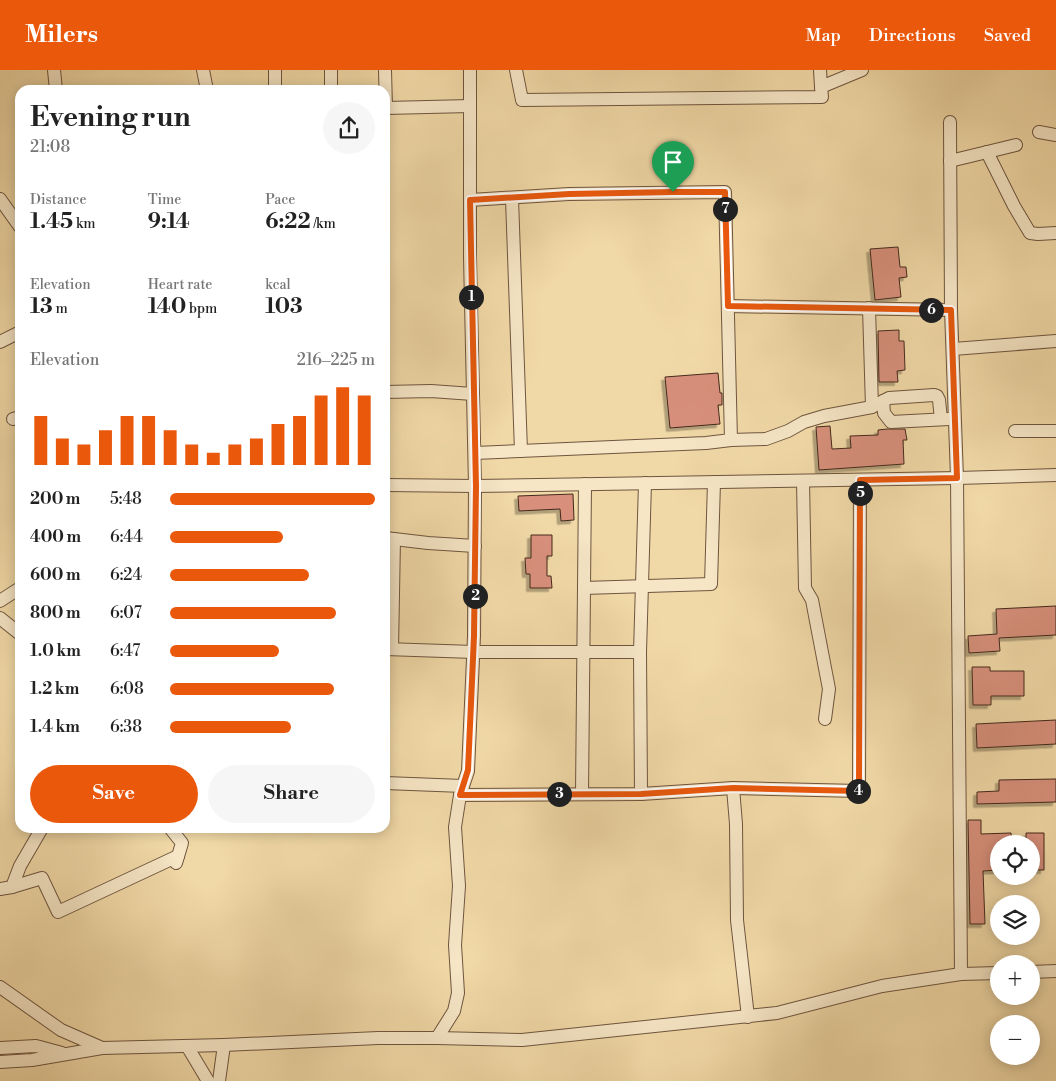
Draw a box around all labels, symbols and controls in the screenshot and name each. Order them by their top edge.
text: Milers [25,20,98,50]
text: Map [805,24,841,47]
text: Directions [869,24,956,47]
text: Saved [984,24,1031,47]
text: Evening run [30,100,191,135]
button: share [323,102,375,154]
text: 21:08 [30,137,70,157]
pin [652,141,694,192]
icon: arrive [659,148,687,176]
text: Distance [30,191,87,209]
text: Time [148,191,181,209]
text: Pace [265,191,295,209]
pin: 7 [712,196,738,222]
text: 7 [721,200,730,218]
text: 1.45 [30,209,73,235]
text: 9:14 [148,209,190,235]
text: 6:22 [265,209,311,235]
text: km [73,215,96,233]
text: /km [311,215,336,233]
text: Elevation [30,276,91,294]
text: Heart rate [148,276,212,294]
text: kcal [265,276,291,294]
pin: 1 [458,284,484,310]
text: 1 [468,288,475,306]
text: 13 [30,294,53,320]
text: 140 [148,294,186,320]
text: 103 [265,294,303,320]
pin: 6 [918,298,944,322]
text: m [53,300,68,318]
text: bpm [186,300,217,318]
text: 6 [927,301,936,319]
text: Elevation [30,350,99,370]
text: 216–225 m [297,350,375,370]
pin: 5 [848,480,872,506]
text: 5 [856,484,865,502]
text: 200 m [30,489,80,509]
text: 5:48 [110,489,142,509]
text: 400 m [30,527,81,547]
text: 6:44 [110,527,143,547]
text: 600 m [30,565,80,585]
text: 6:24 [110,565,142,585]
pin: 2 [462,584,488,608]
text: 2 [471,587,480,605]
text: 800 m [30,603,81,623]
text: 6:07 [110,603,142,623]
text: 1.0 km [30,641,81,661]
text: 6:47 [110,641,140,661]
text: 1.2 km [30,679,79,699]
text: 6:08 [110,679,144,699]
text: 1.4 km [30,717,80,737]
text: 6:38 [110,717,142,737]
button: Save [30,765,198,823]
button: Share [208,765,375,823]
pin: 4 [846,778,870,804]
pin: 3 [546,782,572,806]
text: 4 [854,782,863,800]
text: 3 [555,785,564,803]
map controls [990,835,1040,1065]
button: locate [990,835,1040,885]
button: layers [990,895,1040,945]
button: + [990,955,1040,1005]
button: − [990,1015,1040,1065]

